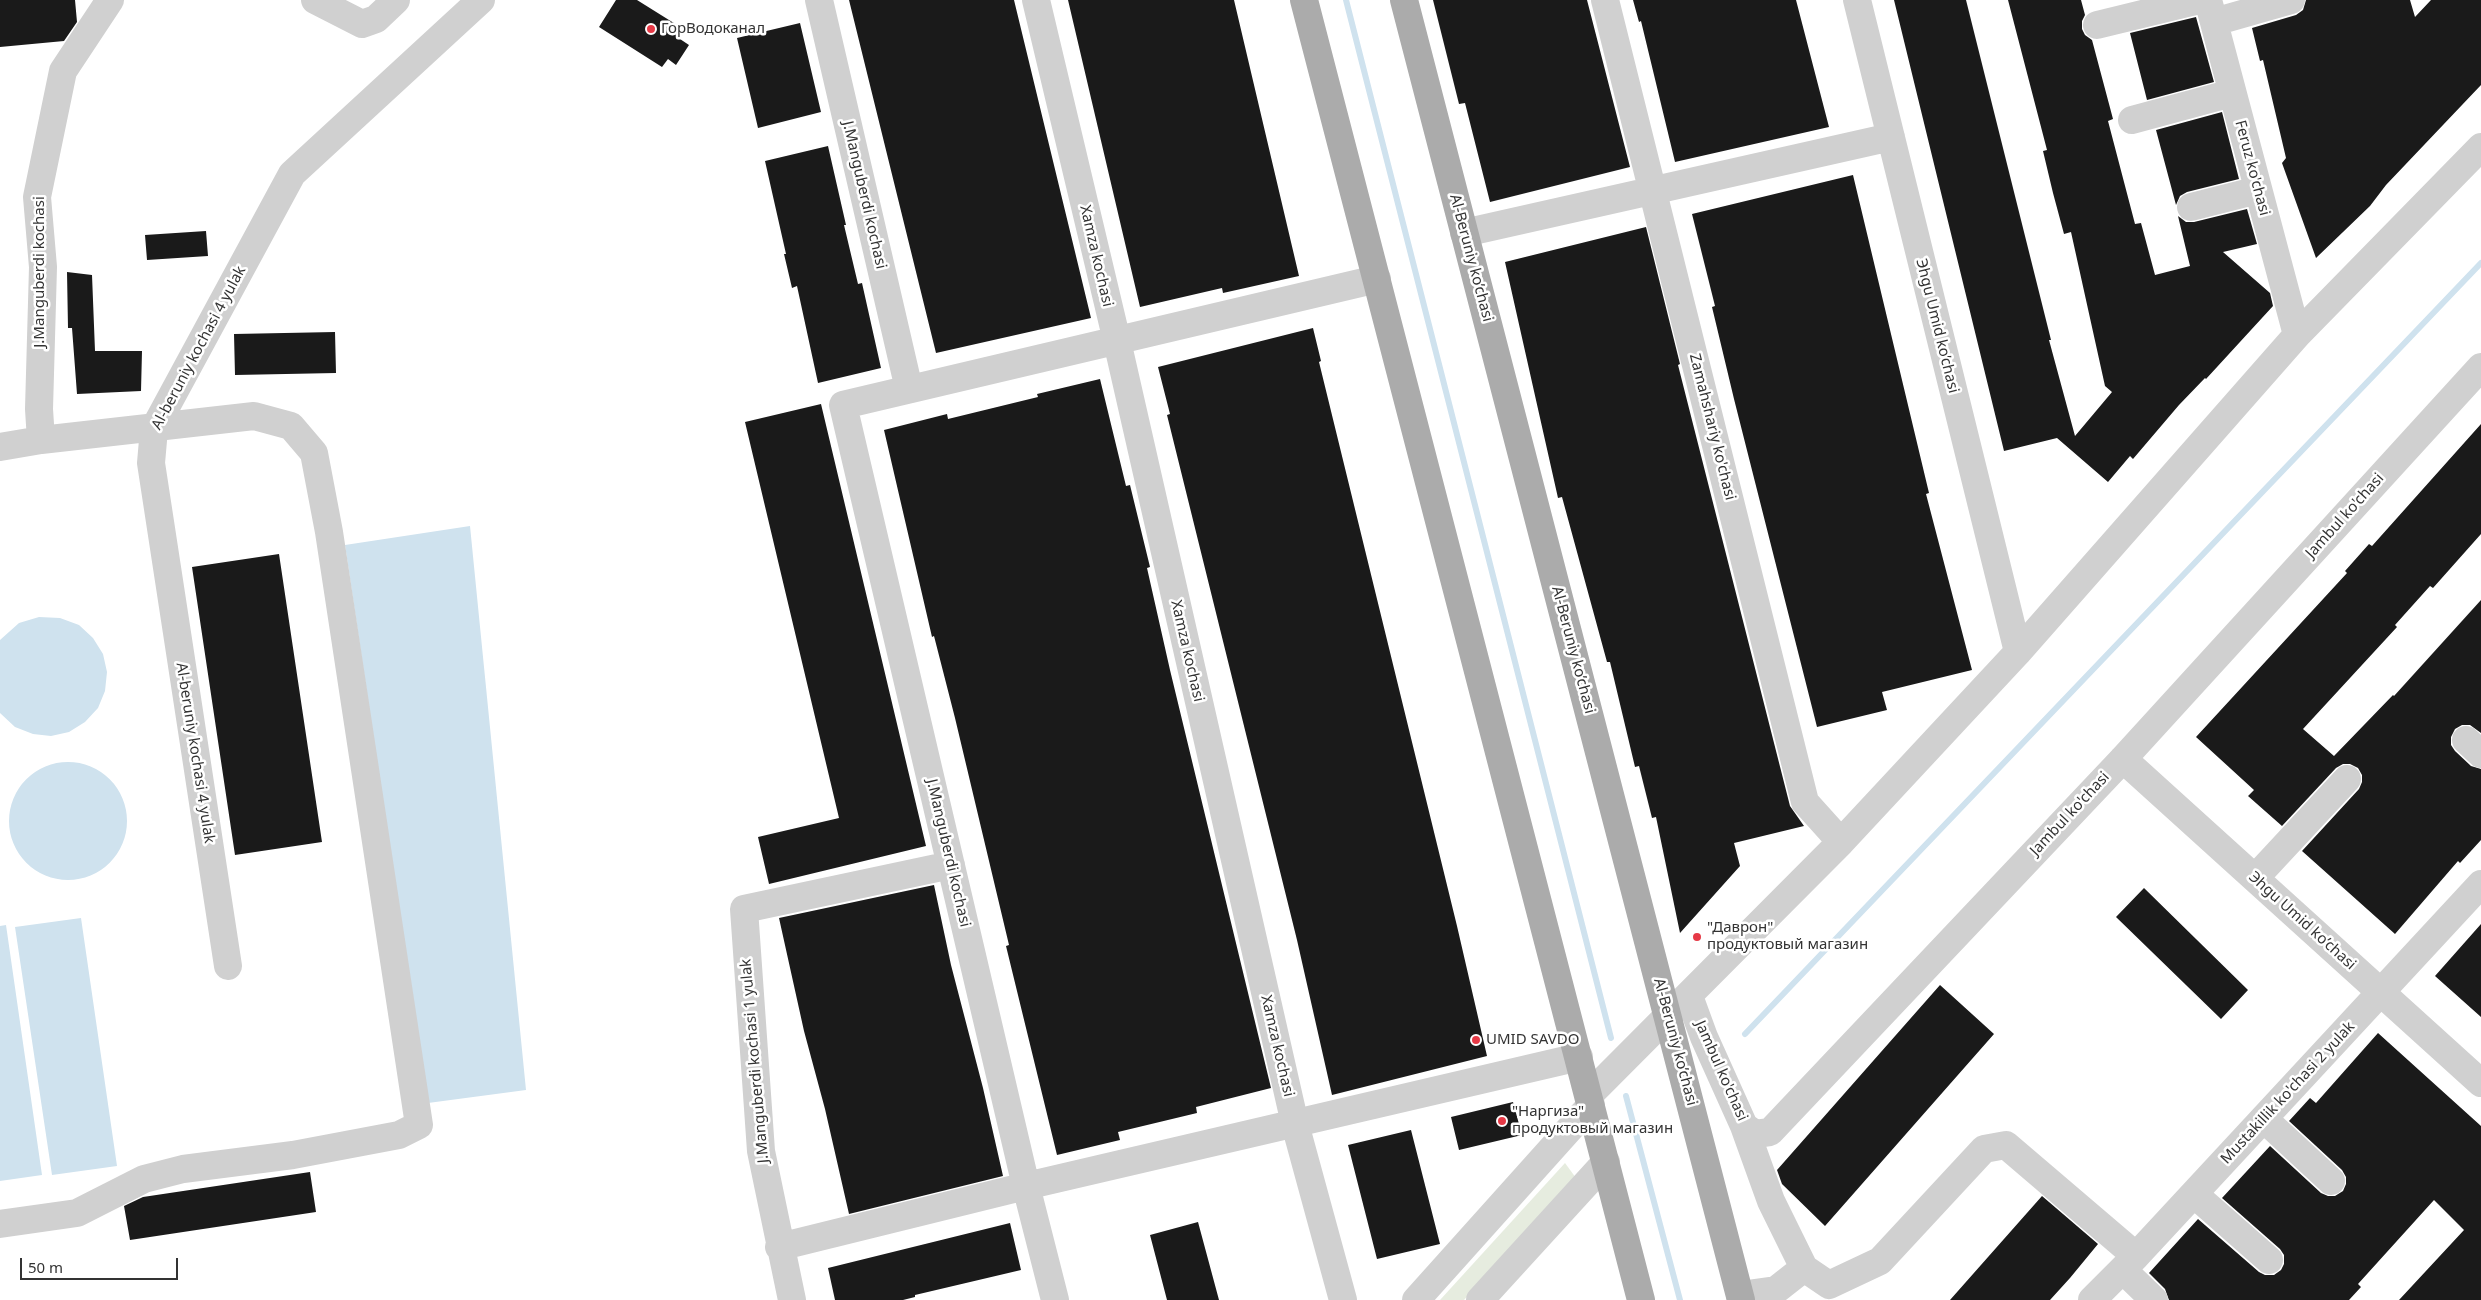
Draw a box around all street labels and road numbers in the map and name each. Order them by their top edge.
street label: Feruz ko'chasi [2231,118,2273,218]
street label: J.Manguberdi kochasi [838,119,890,271]
street label: Al-Beruniy ko’chasi [1445,192,1497,324]
street label: J.Manguberdi kochasi [31,196,49,348]
street label: Xamza kochasi [1076,203,1116,309]
street label: Эhgu Umid ko’chasi [1912,257,1962,395]
street label: Al-beruniy kochasi 4 yulak [148,263,250,433]
street label: Zamahshariy ko'chasi [1685,352,1739,502]
street label: Jambul ko'chasi [2302,470,2388,562]
street label: Al-Beruniy ko’chasi [1547,584,1599,716]
street label: Xamza kochasi [1167,598,1207,704]
street label: Al-beruniy kochasi 4 yulak [172,661,218,845]
street label: Jambul ko'chasi [2027,768,2113,860]
street label: J.Manguberdi kochasi [922,777,974,929]
street label: Эhgu Umid ko’chasi [2245,868,2359,974]
street label: J.Manguberdi kochasi 1 yulak [737,958,773,1164]
street label: Al-Beruniy ko’chasi [1649,976,1701,1108]
street label: Xamza kochasi [1257,993,1297,1099]
street label: Jambul ko'chasi [1691,1018,1751,1124]
street label: Mustakillik ko'chasi 2 yulak [2217,1018,2359,1168]

